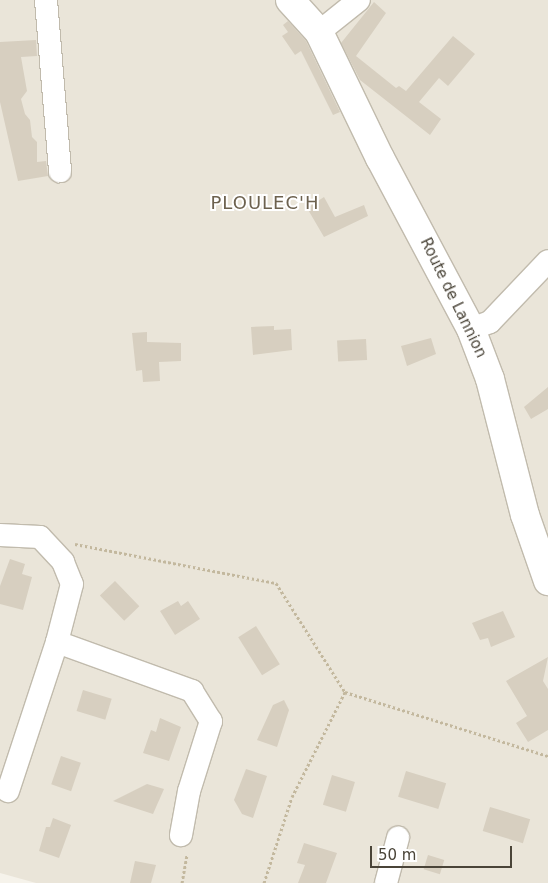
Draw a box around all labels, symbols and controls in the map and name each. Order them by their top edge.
district label: PLOULEC'H [209,192,321,214]
street label: Route de Lannion [416,235,490,361]
scale bar [373,836,516,868]
text: 50 m [378,846,416,864]

